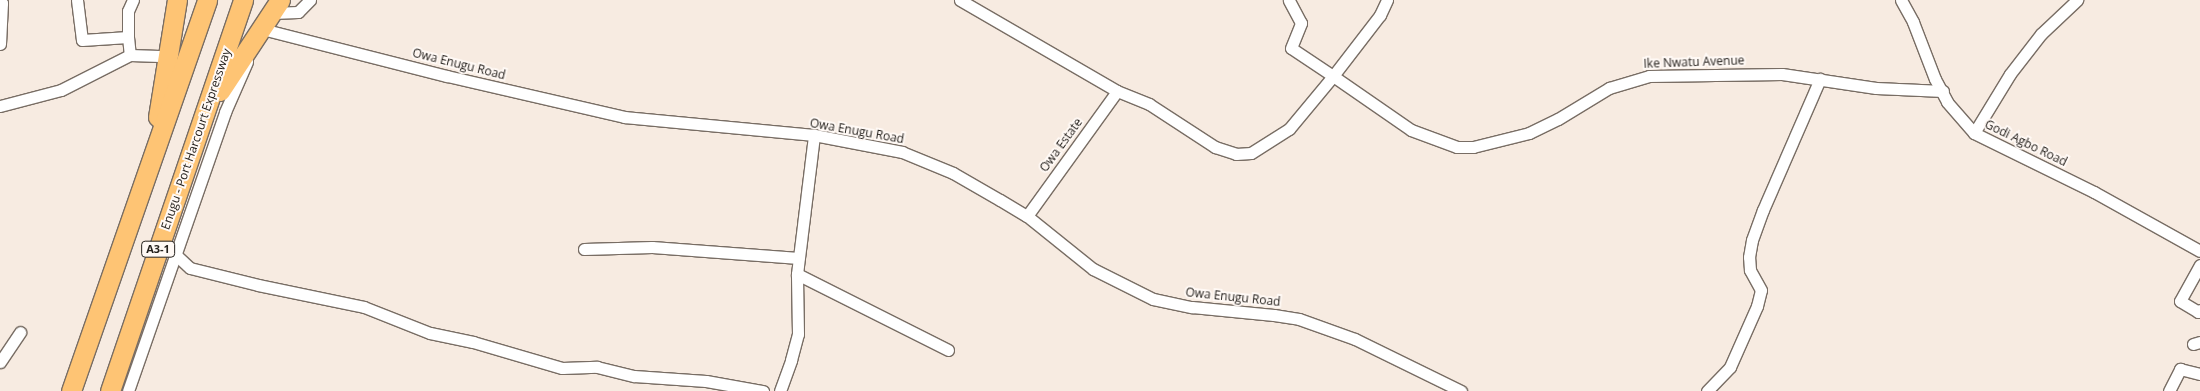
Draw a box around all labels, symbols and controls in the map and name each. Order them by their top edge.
street label: Owa Enugu Road [411,45,507,83]
street label: Enugu - Port Harcourt Expressway [158,47,234,231]
street label: Ike Nwatu Avenue [1643,53,1745,71]
street label: Owa Estate [1037,115,1085,175]
street label: Owa Enugu Road [809,116,905,146]
street label: Godi Agbo Road [1982,117,2070,169]
road number: A3-1 [140,240,176,258]
street label: Owa Enugu Road [1185,285,1281,309]

